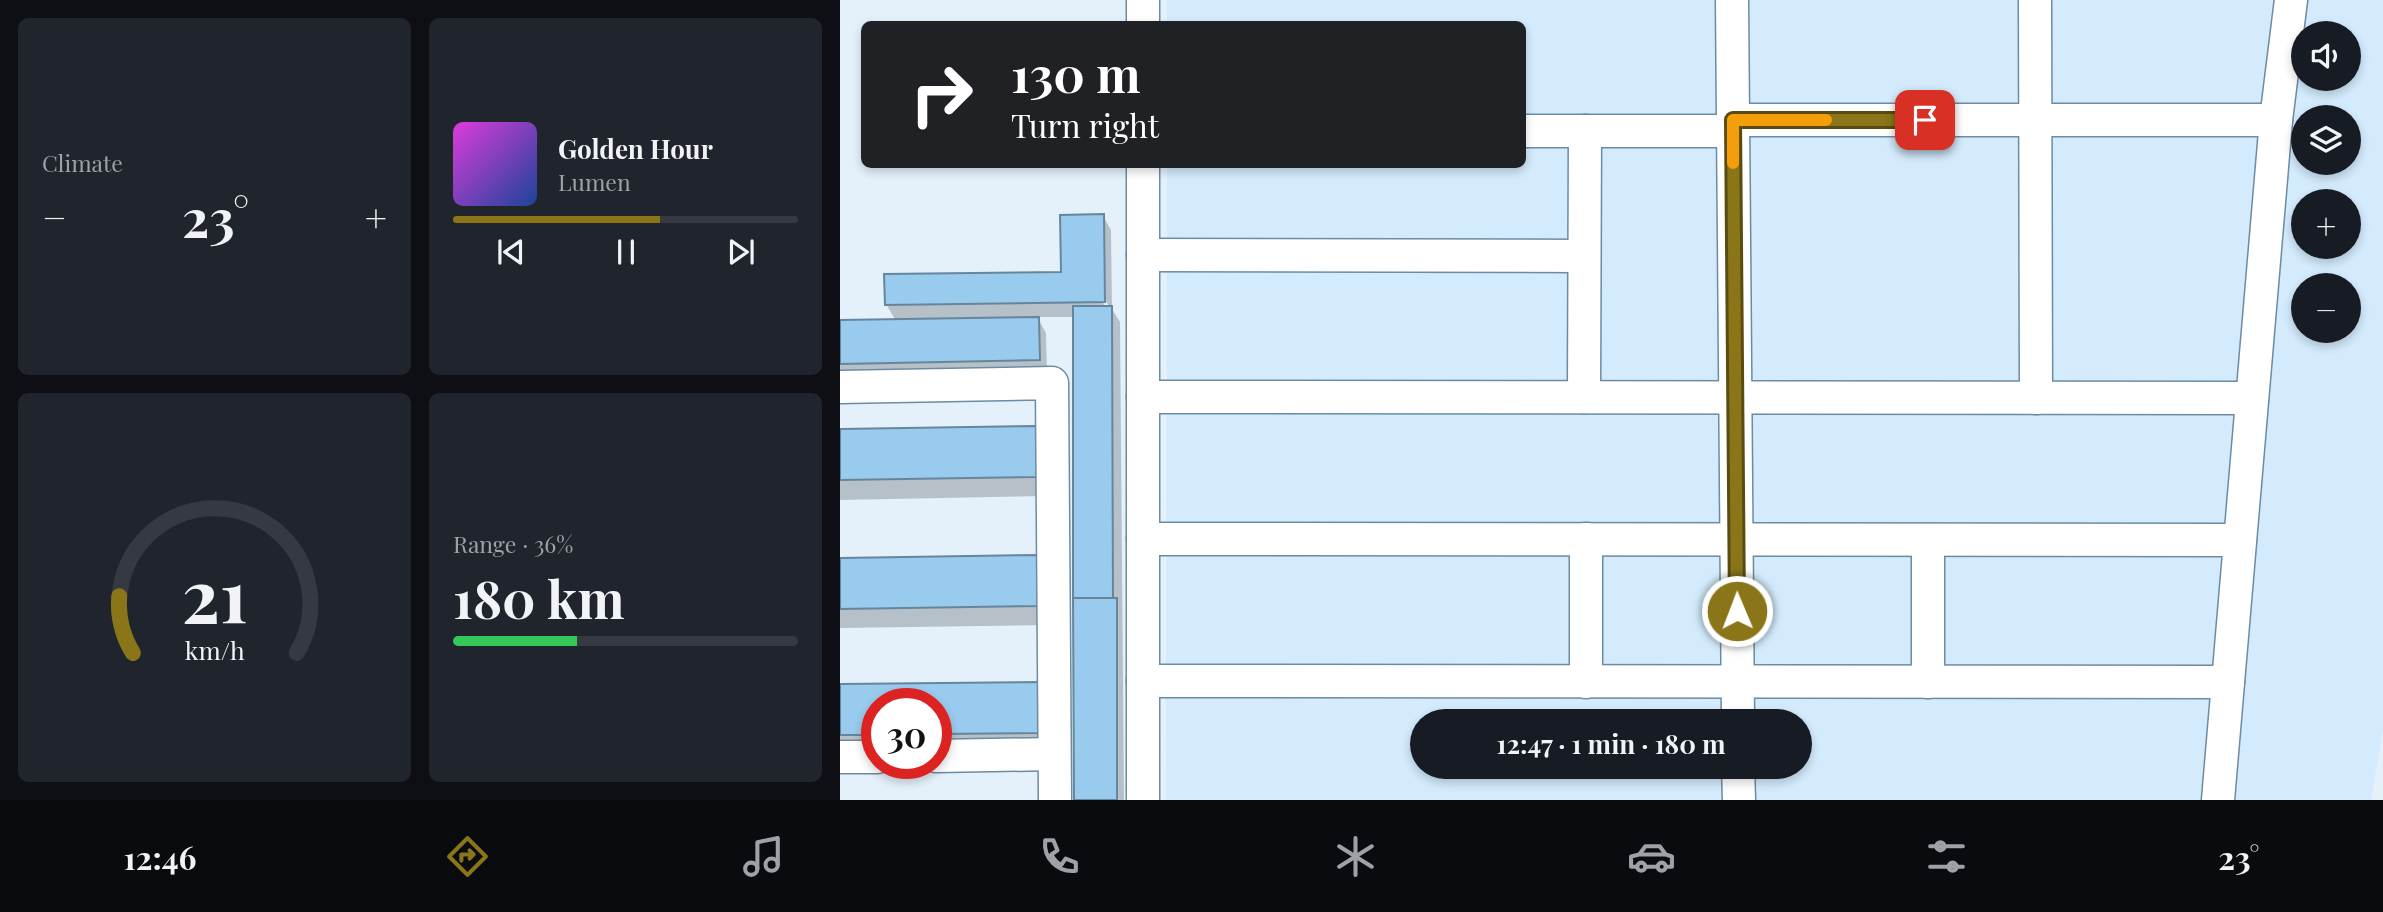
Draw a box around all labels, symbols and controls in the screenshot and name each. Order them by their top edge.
map controls [2291,21,2361,343]
button: sound [2291,21,2361,91]
text: 130 m [1011,40,1141,105]
icon: right [896,49,987,140]
pin [1895,90,1955,150]
icon: arrive [1906,101,1944,139]
text: Turn right [1011,103,1159,146]
button: layers [2291,105,2361,175]
text: Golden Hour [558,131,713,166]
text: Climate [42,147,123,178]
text: Lumen [558,166,631,197]
text: 23° [182,182,249,251]
button: + [2291,189,2361,259]
text: − [42,191,67,242]
text: + [365,191,387,242]
icon: previous [492,233,530,271]
icon: pause [607,233,645,271]
icon: next [722,233,760,271]
button: − [2291,273,2361,343]
text: Range · 36% [453,528,573,559]
text: 21 [182,545,247,642]
text: 180 km [453,563,625,632]
position arrow [1700,574,1774,648]
text: km/h [185,633,245,666]
speed limit sign: 30 [861,688,952,779]
text: 12:47 · 1 min · 180 m [1496,726,1726,761]
icon: directions [443,832,492,881]
icon: music [739,832,788,881]
icon: phone [1035,832,1084,881]
icon: climate [1331,832,1380,881]
icon: car [1627,832,1676,881]
icon: filters [1922,832,1971,881]
text: 12:46 [123,835,197,878]
text: 23° [2218,835,2260,878]

